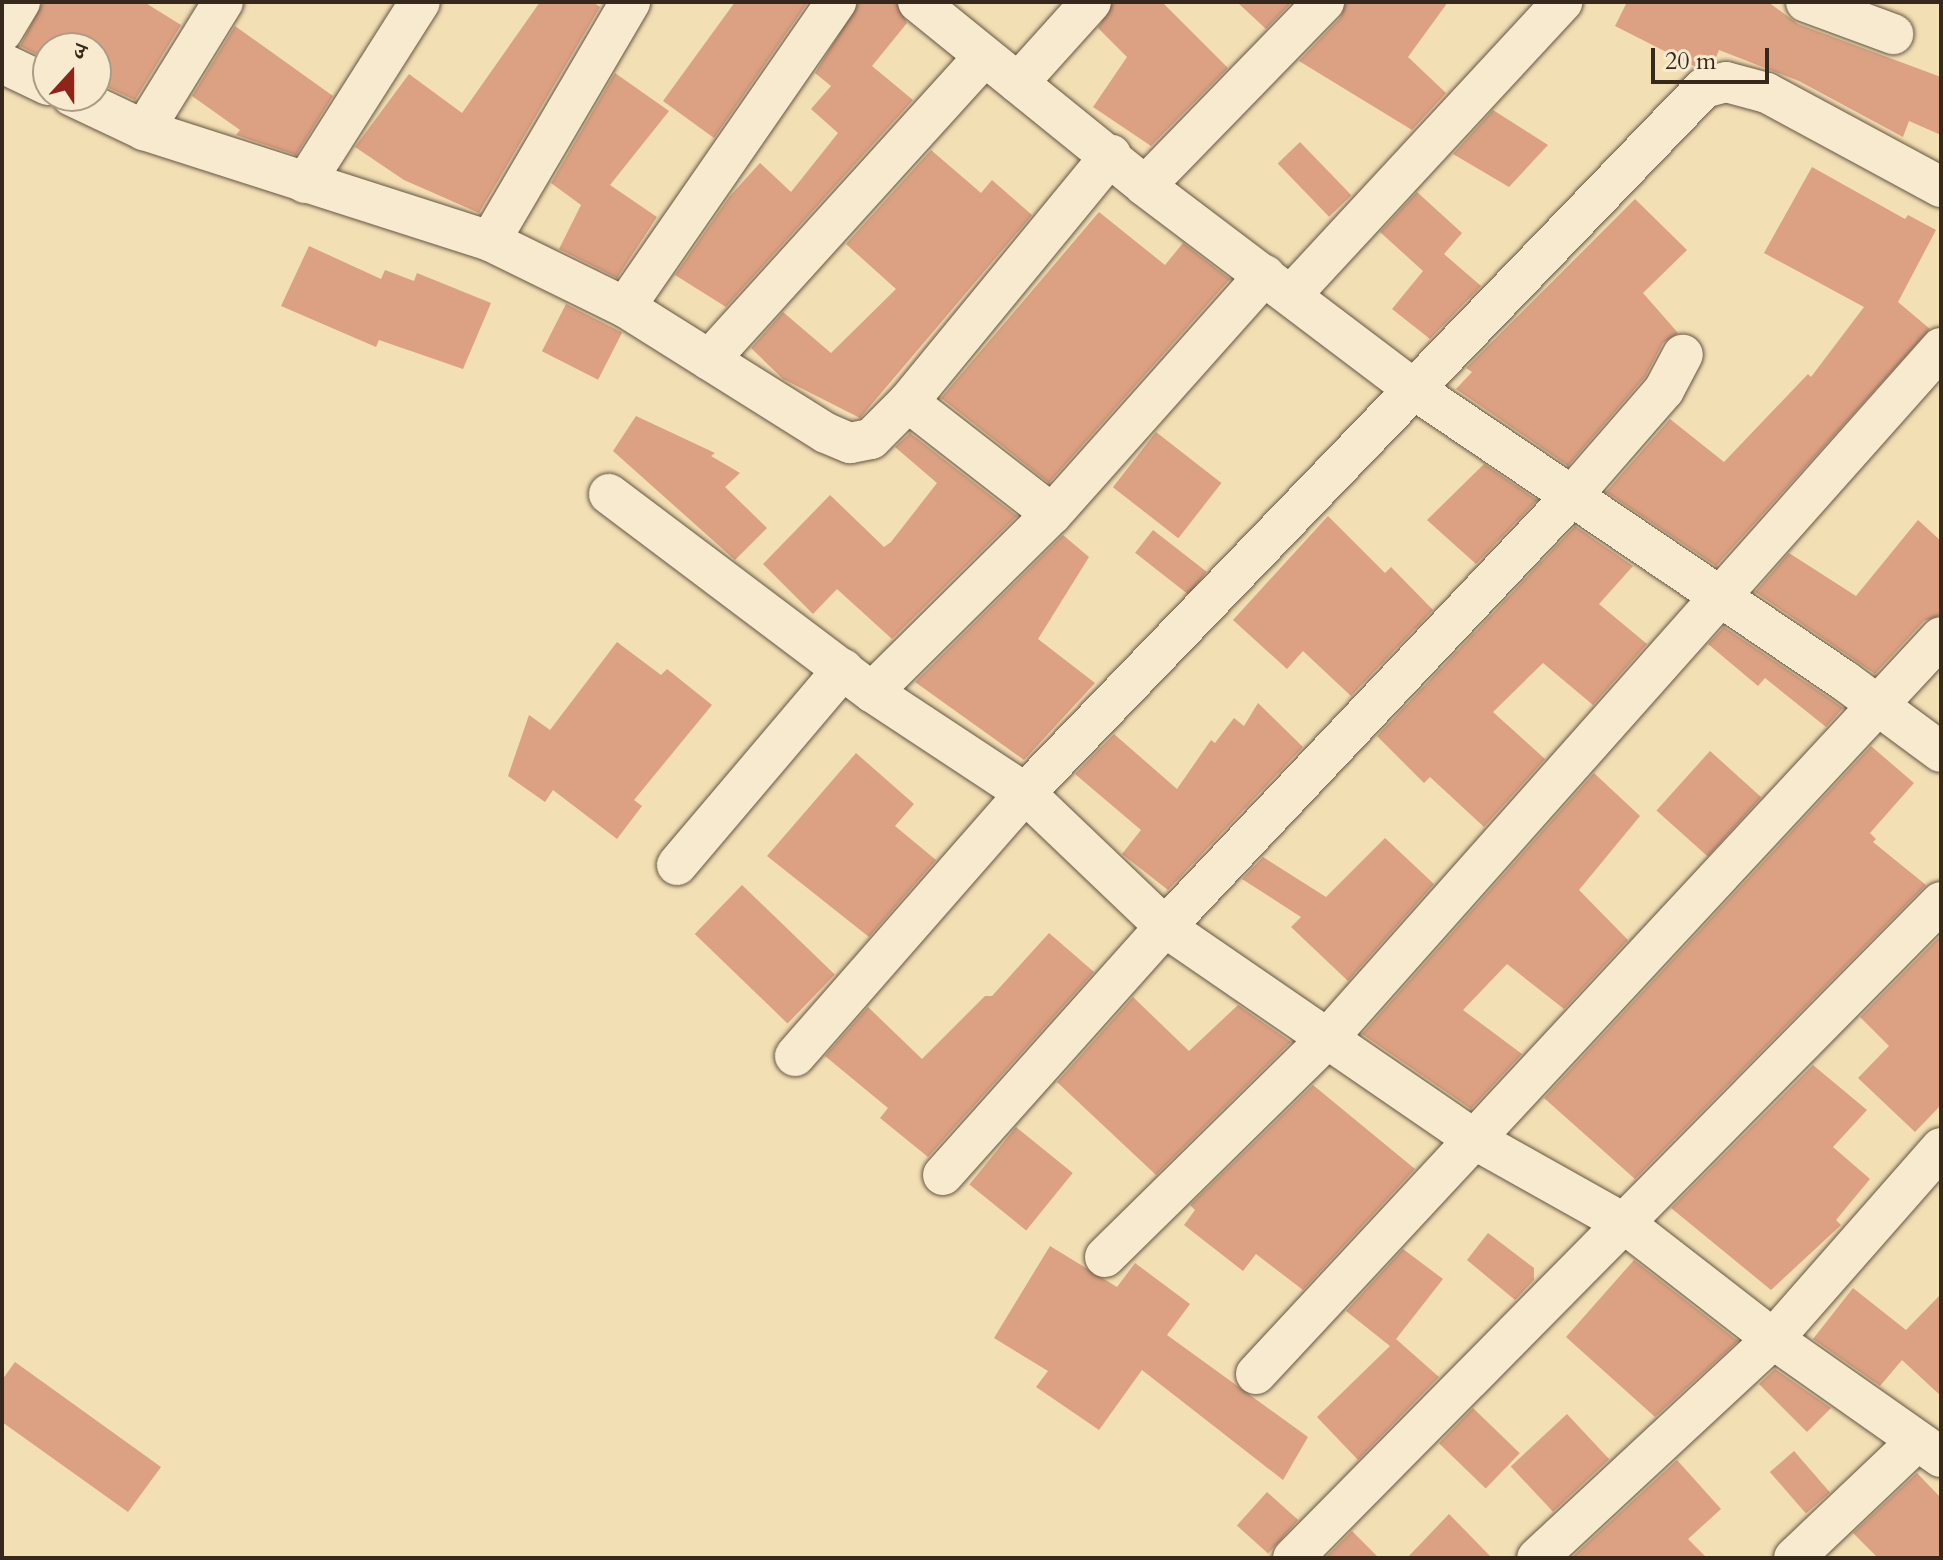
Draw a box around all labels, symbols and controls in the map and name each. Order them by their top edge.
north arrow [32,32,112,112]
scale bar [1655,32,1773,82]
text: उ [69,35,90,67]
text: 20 m [1665,45,1716,78]

